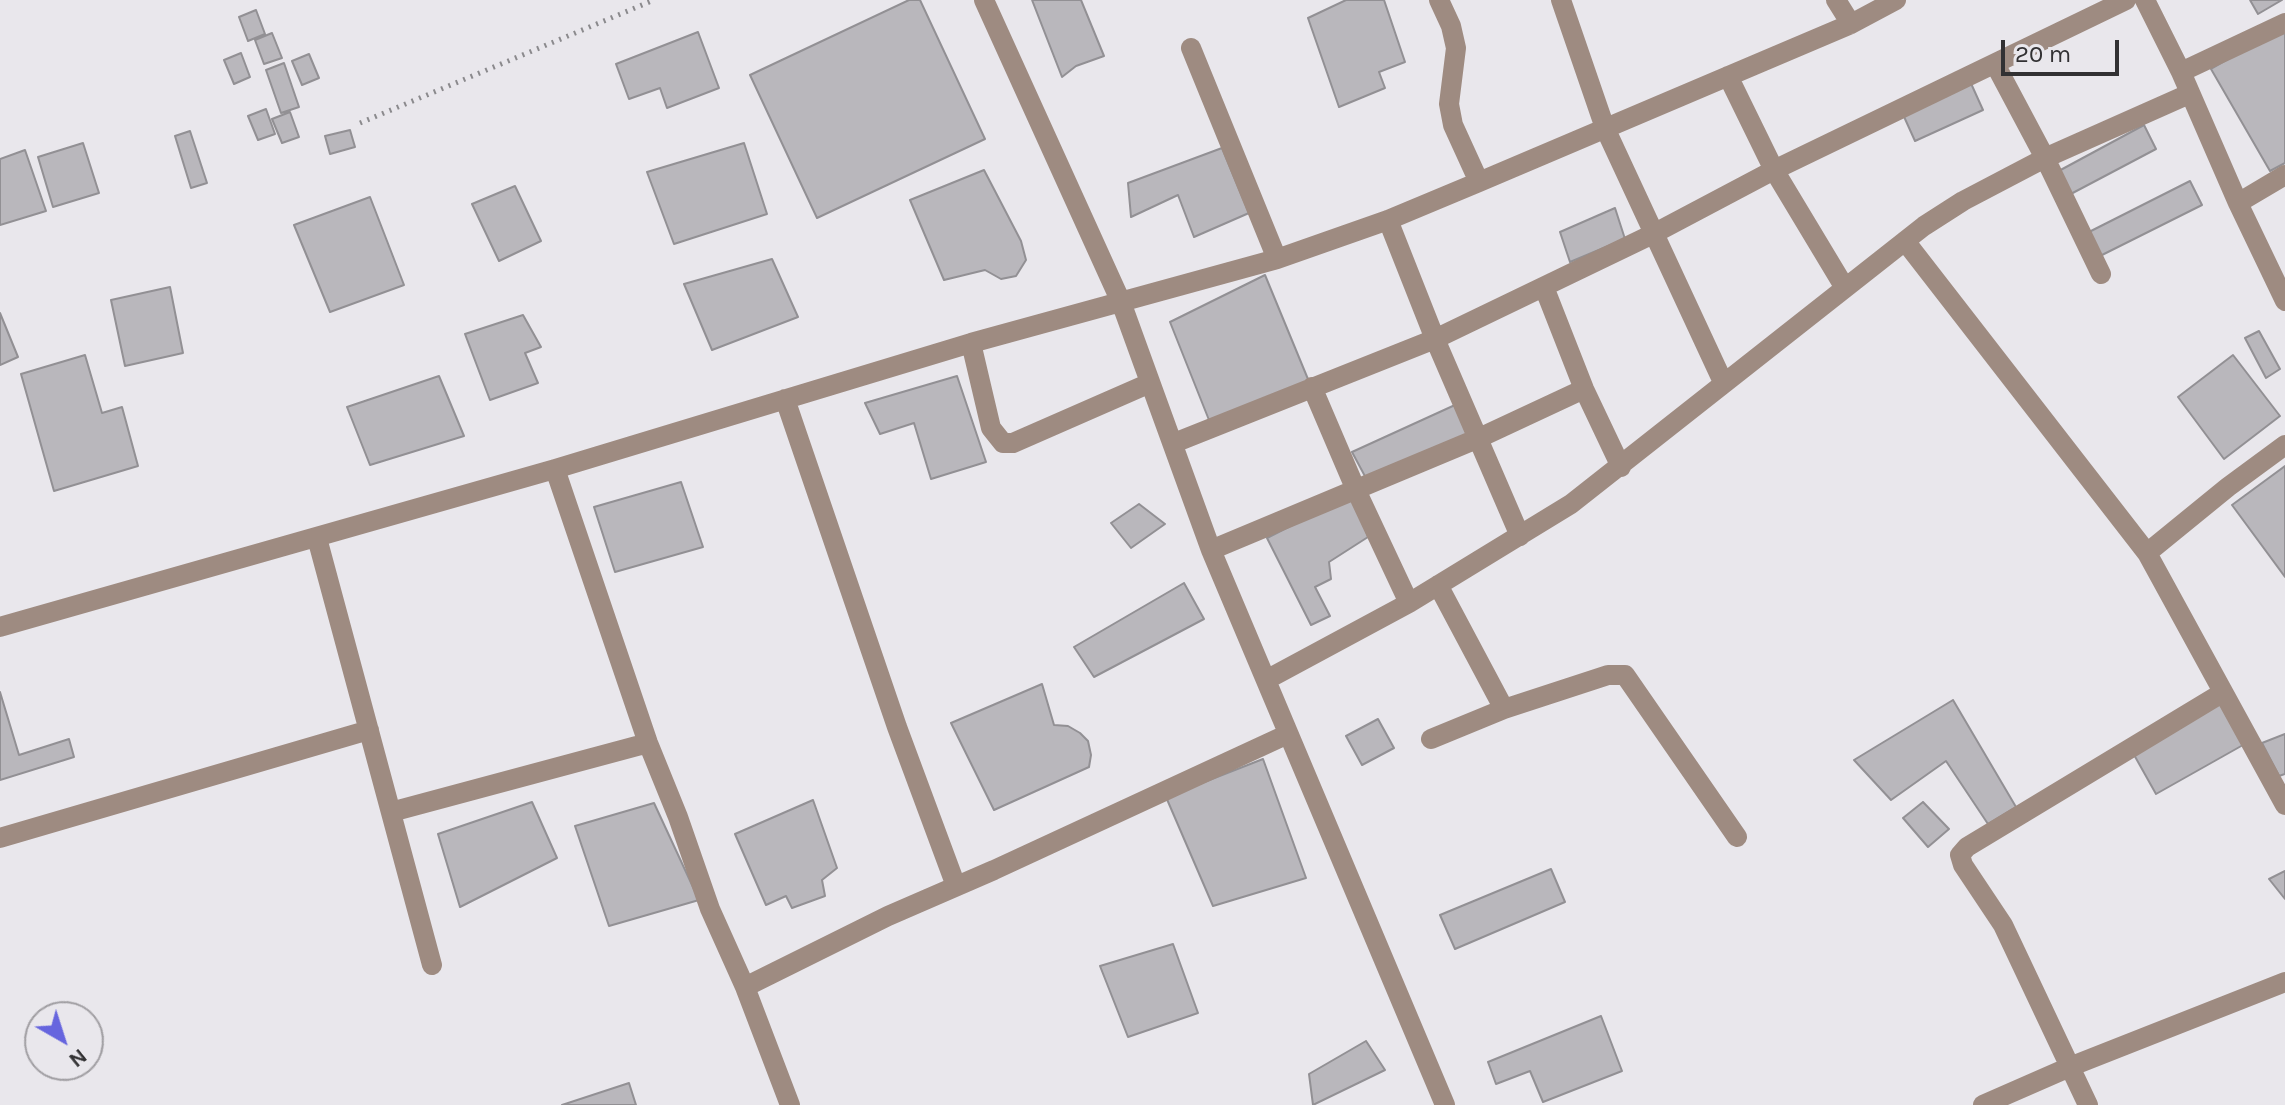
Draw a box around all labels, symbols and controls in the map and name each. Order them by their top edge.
scale bar [2005,24,2123,74]
text: 20 m [2015,40,2071,68]
north arrow [24,1001,104,1081]
text: N [64,1043,92,1073]

